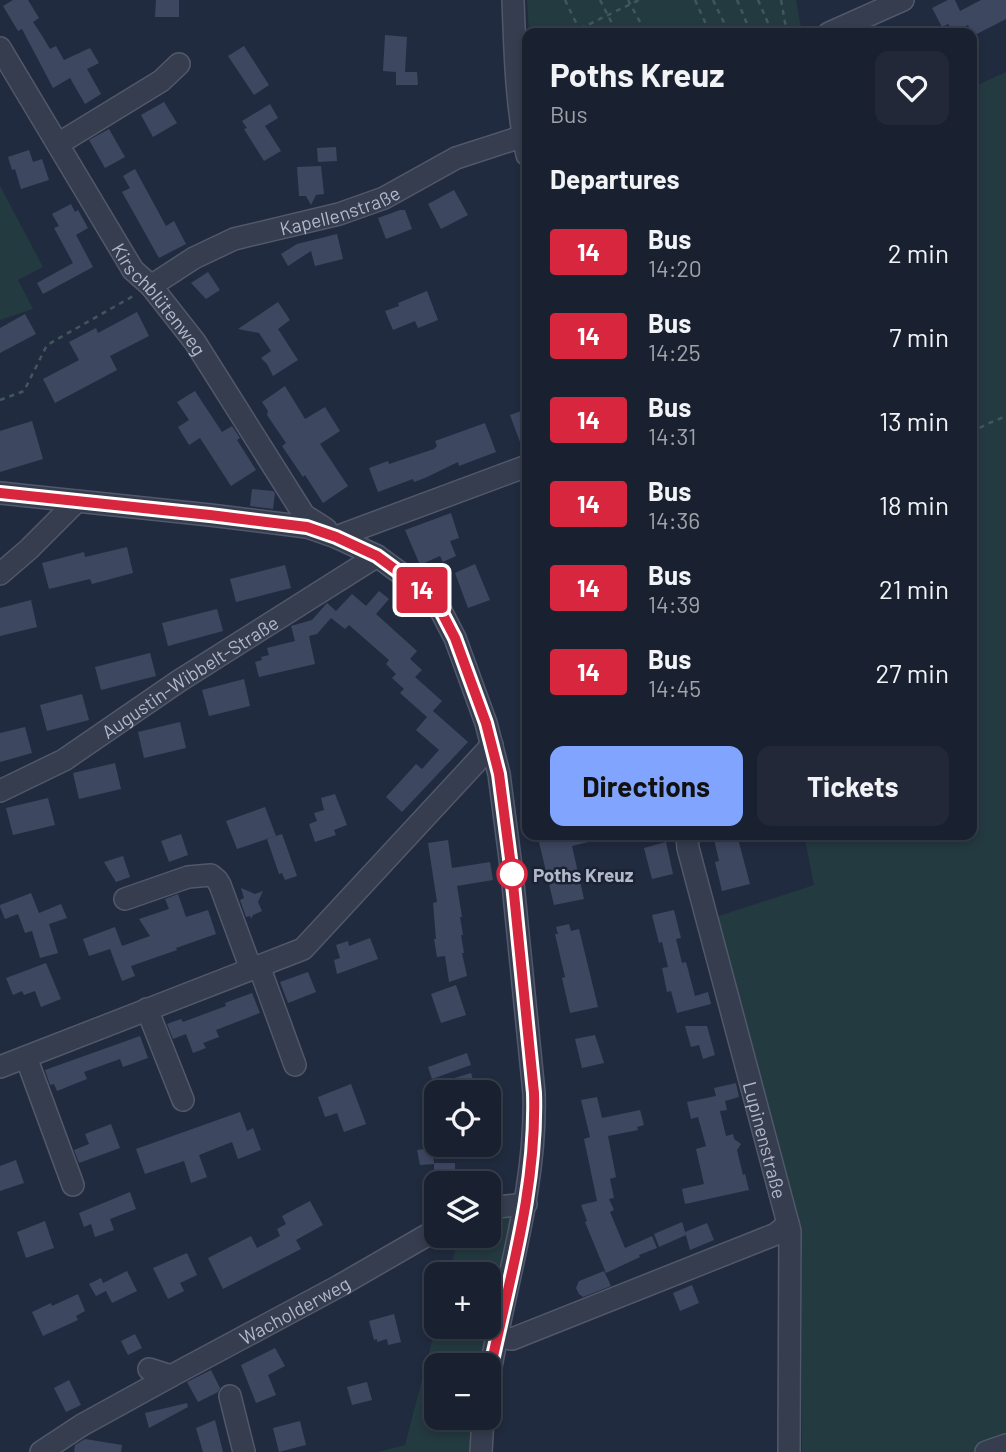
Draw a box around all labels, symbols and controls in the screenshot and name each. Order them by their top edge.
button: heart [875,51,949,125]
text: Poths Kreuz [550,54,724,94]
text: Bus [550,100,588,128]
text: Departures [550,163,680,194]
street label: Kapellenstraße [277,180,403,239]
text: Bus [648,223,691,254]
text: 14 [577,237,600,266]
text: 2 min [888,237,949,268]
street label: Kirschblütenweg [108,238,212,359]
text: 14:20 [648,254,702,282]
text: Bus [648,307,691,338]
text: 14 [577,321,600,350]
text: 7 min [889,321,949,352]
text: 14:25 [648,338,701,366]
text: Bus [648,391,691,422]
text: 14 [577,405,600,434]
text: 13 min [879,405,949,436]
text: 14:31 [648,422,696,450]
text: Bus [648,475,691,506]
text: 14 [577,489,600,518]
text: 18 min [879,489,949,520]
text: 14:36 [648,506,700,534]
text: Bus [648,559,691,590]
line badge: 14 [390,567,453,613]
text: 14 [577,573,600,602]
text: 21 min [879,573,949,604]
text: 14 [410,575,434,604]
text: 14:39 [648,590,700,618]
street label: Augustin-Wibbelt-Straße [97,610,282,743]
text: Bus [648,643,691,674]
text: 14 [577,657,600,686]
text: 27 min [875,657,949,688]
text: 14:45 [648,674,701,702]
button: Directions [550,746,743,826]
button: Tickets [757,746,949,826]
marker: Poths Kreuz [497,859,527,889]
place label: Poths Kreuz [533,863,634,886]
street label: Lupinenstraße [739,1079,792,1201]
map controls [424,1080,501,1430]
button: locate [424,1080,501,1157]
button: layers [424,1171,501,1248]
button: + [424,1262,501,1339]
street label: Wacholderweg [235,1271,354,1349]
button: − [424,1353,501,1430]

